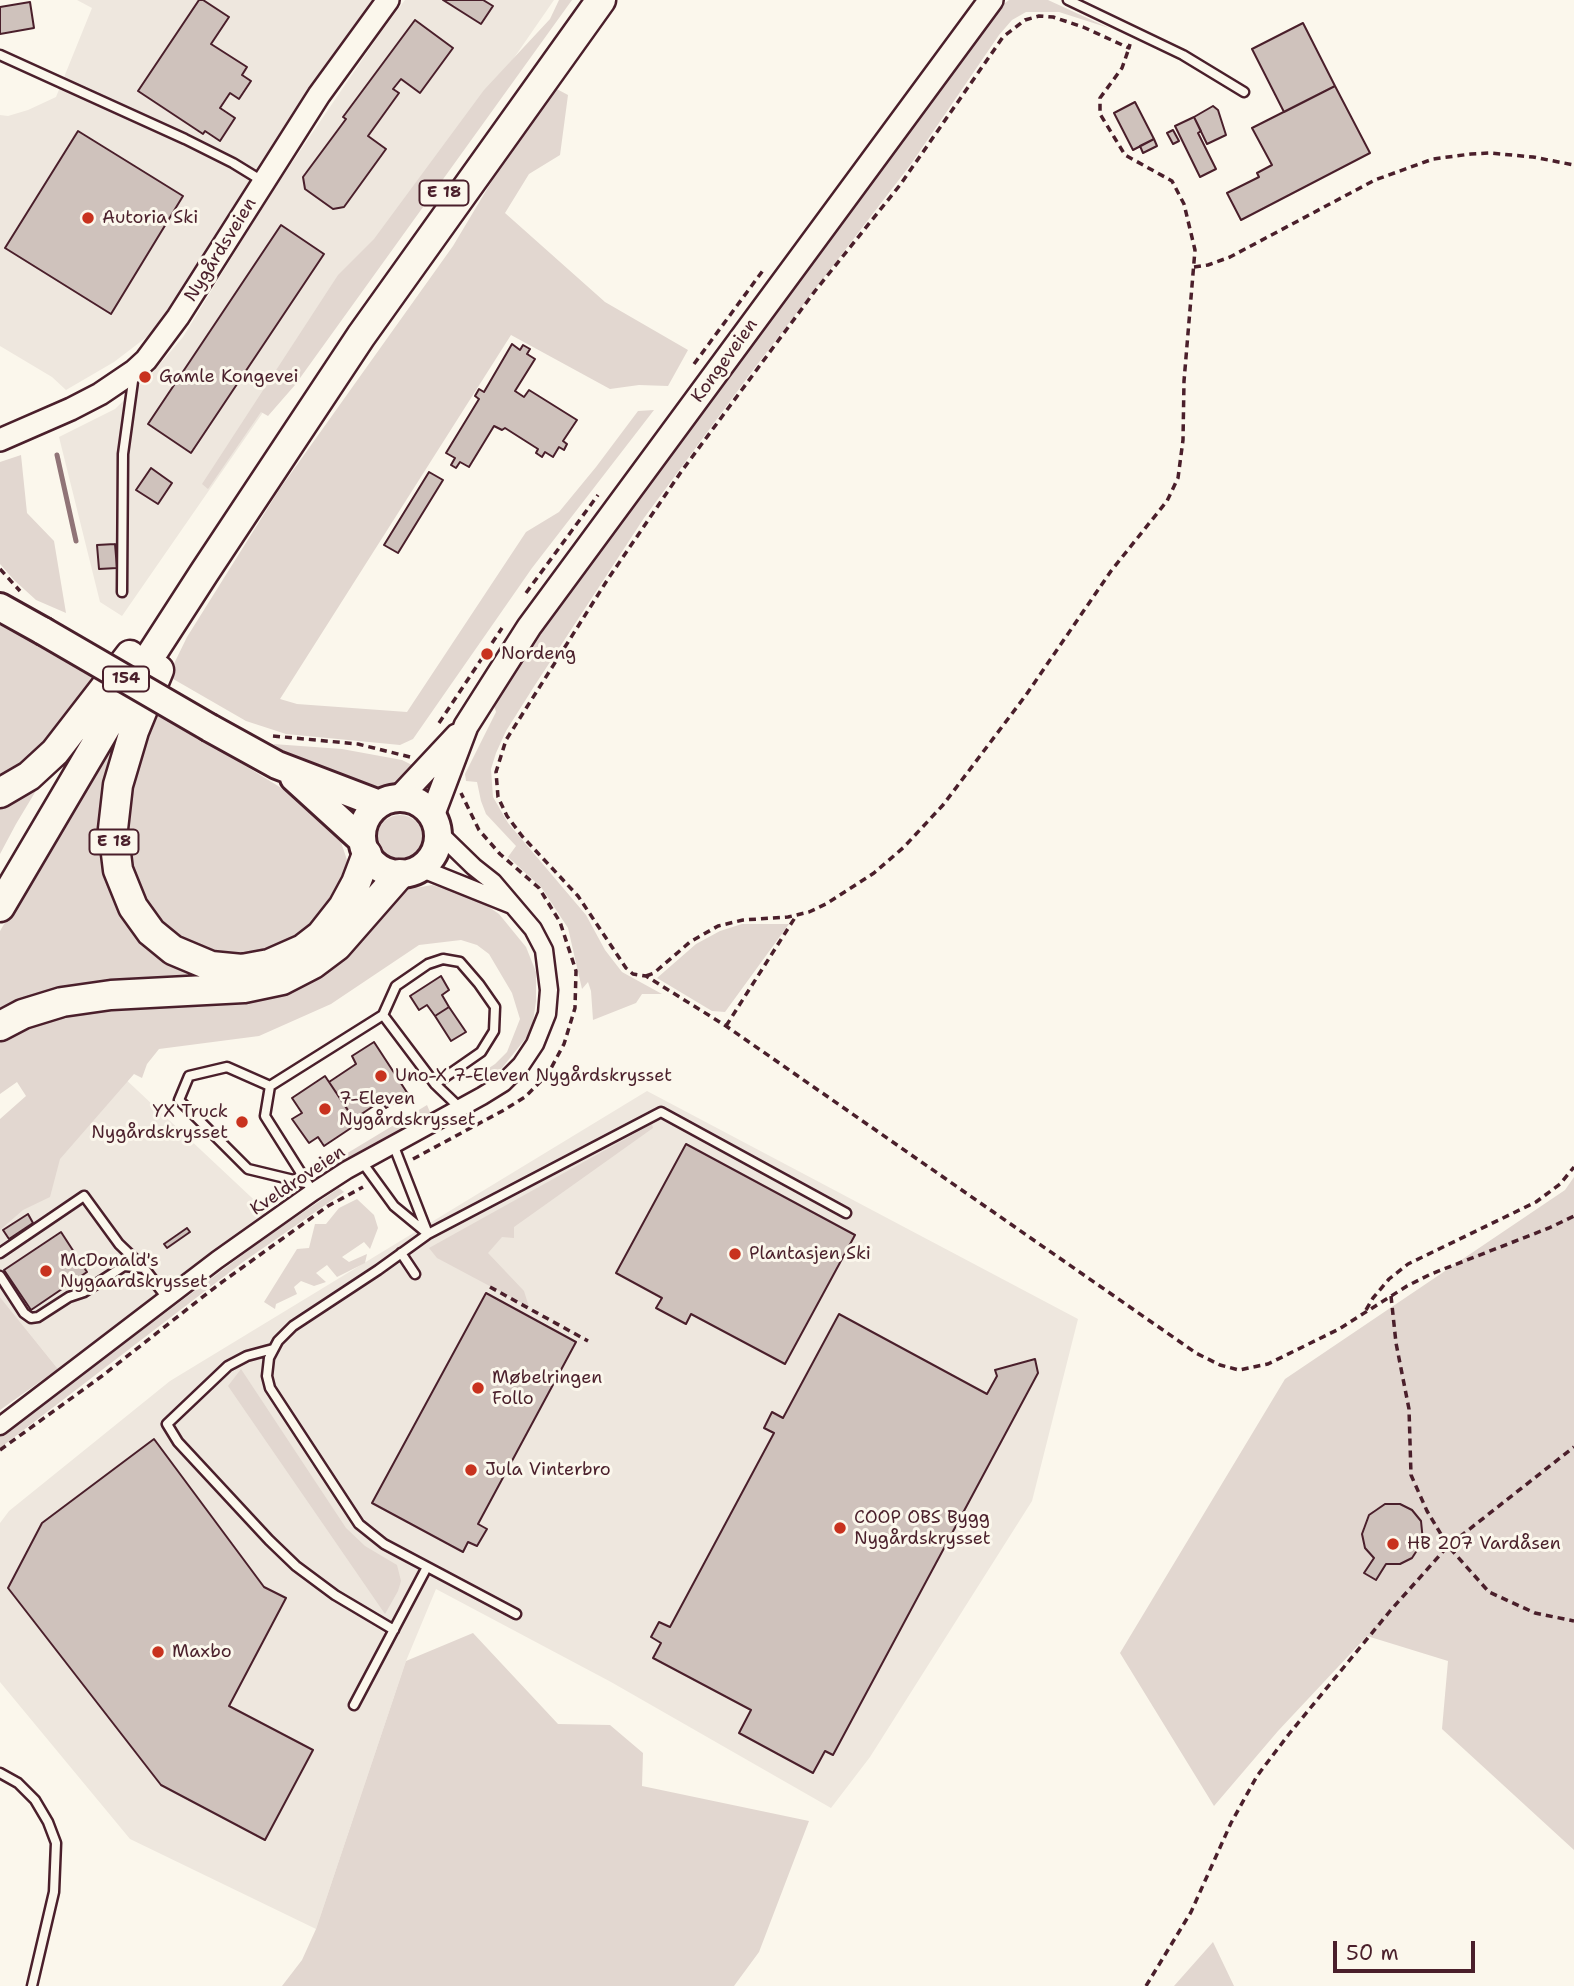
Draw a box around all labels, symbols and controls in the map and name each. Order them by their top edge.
road number: E 18 [420,181,468,206]
street label: Nygårdsveien [180,194,262,306]
place label: Autoria Ski [102,207,198,229]
marker: Autoria Ski [80,210,96,226]
street label: Kongeveien [687,315,763,407]
place label: Gamle Kongevei [159,366,299,388]
marker: Gamle Kongevei [137,369,153,385]
place label: Nordeng [501,643,576,665]
marker: Nordeng [479,646,495,662]
road number: 154 [103,666,149,692]
road number: E 18 [90,830,138,855]
place label: Uno-X 7-Eleven Nygårdskrysset [395,1065,672,1087]
marker: Uno-X 7-Eleven Nygårdskrysset [373,1068,389,1084]
place label: 7-Eleven Nygårdskrysset [339,1088,476,1130]
place label: YX Truck Nygårdskrysset [91,1101,228,1144]
marker: 7-Eleven Nygårdskrysset [317,1101,333,1117]
marker: YX Truck Nygårdskrysset [234,1114,250,1130]
street label: Kveldroveien [247,1141,349,1221]
place label: Plantasjen Ski [749,1243,871,1265]
marker: Plantasjen Ski [727,1246,743,1262]
place label: McDonald's Nygaardskrysset [60,1250,208,1292]
marker: McDonald's Nygaardskrysset [38,1263,54,1279]
place label: Møbelringen Follo [492,1367,602,1410]
marker: Møbelringen Follo [470,1380,486,1396]
place label: Jula Vinterbro [485,1459,611,1481]
marker: Jula Vinterbro [463,1462,479,1478]
place label: COOP OBS Bygg Nygårdskrysset [854,1507,991,1550]
marker: COOP OBS Bygg Nygårdskrysset [832,1520,848,1536]
place label: HB 207 Vardåsen [1407,1533,1561,1555]
marker: HB 207 Vardåsen [1385,1536,1401,1552]
place label: Maxbo [172,1641,232,1663]
marker: Maxbo [150,1644,166,1660]
scale bar [1336,1926,1478,1970]
text: 50 m [1346,1939,1399,1967]

